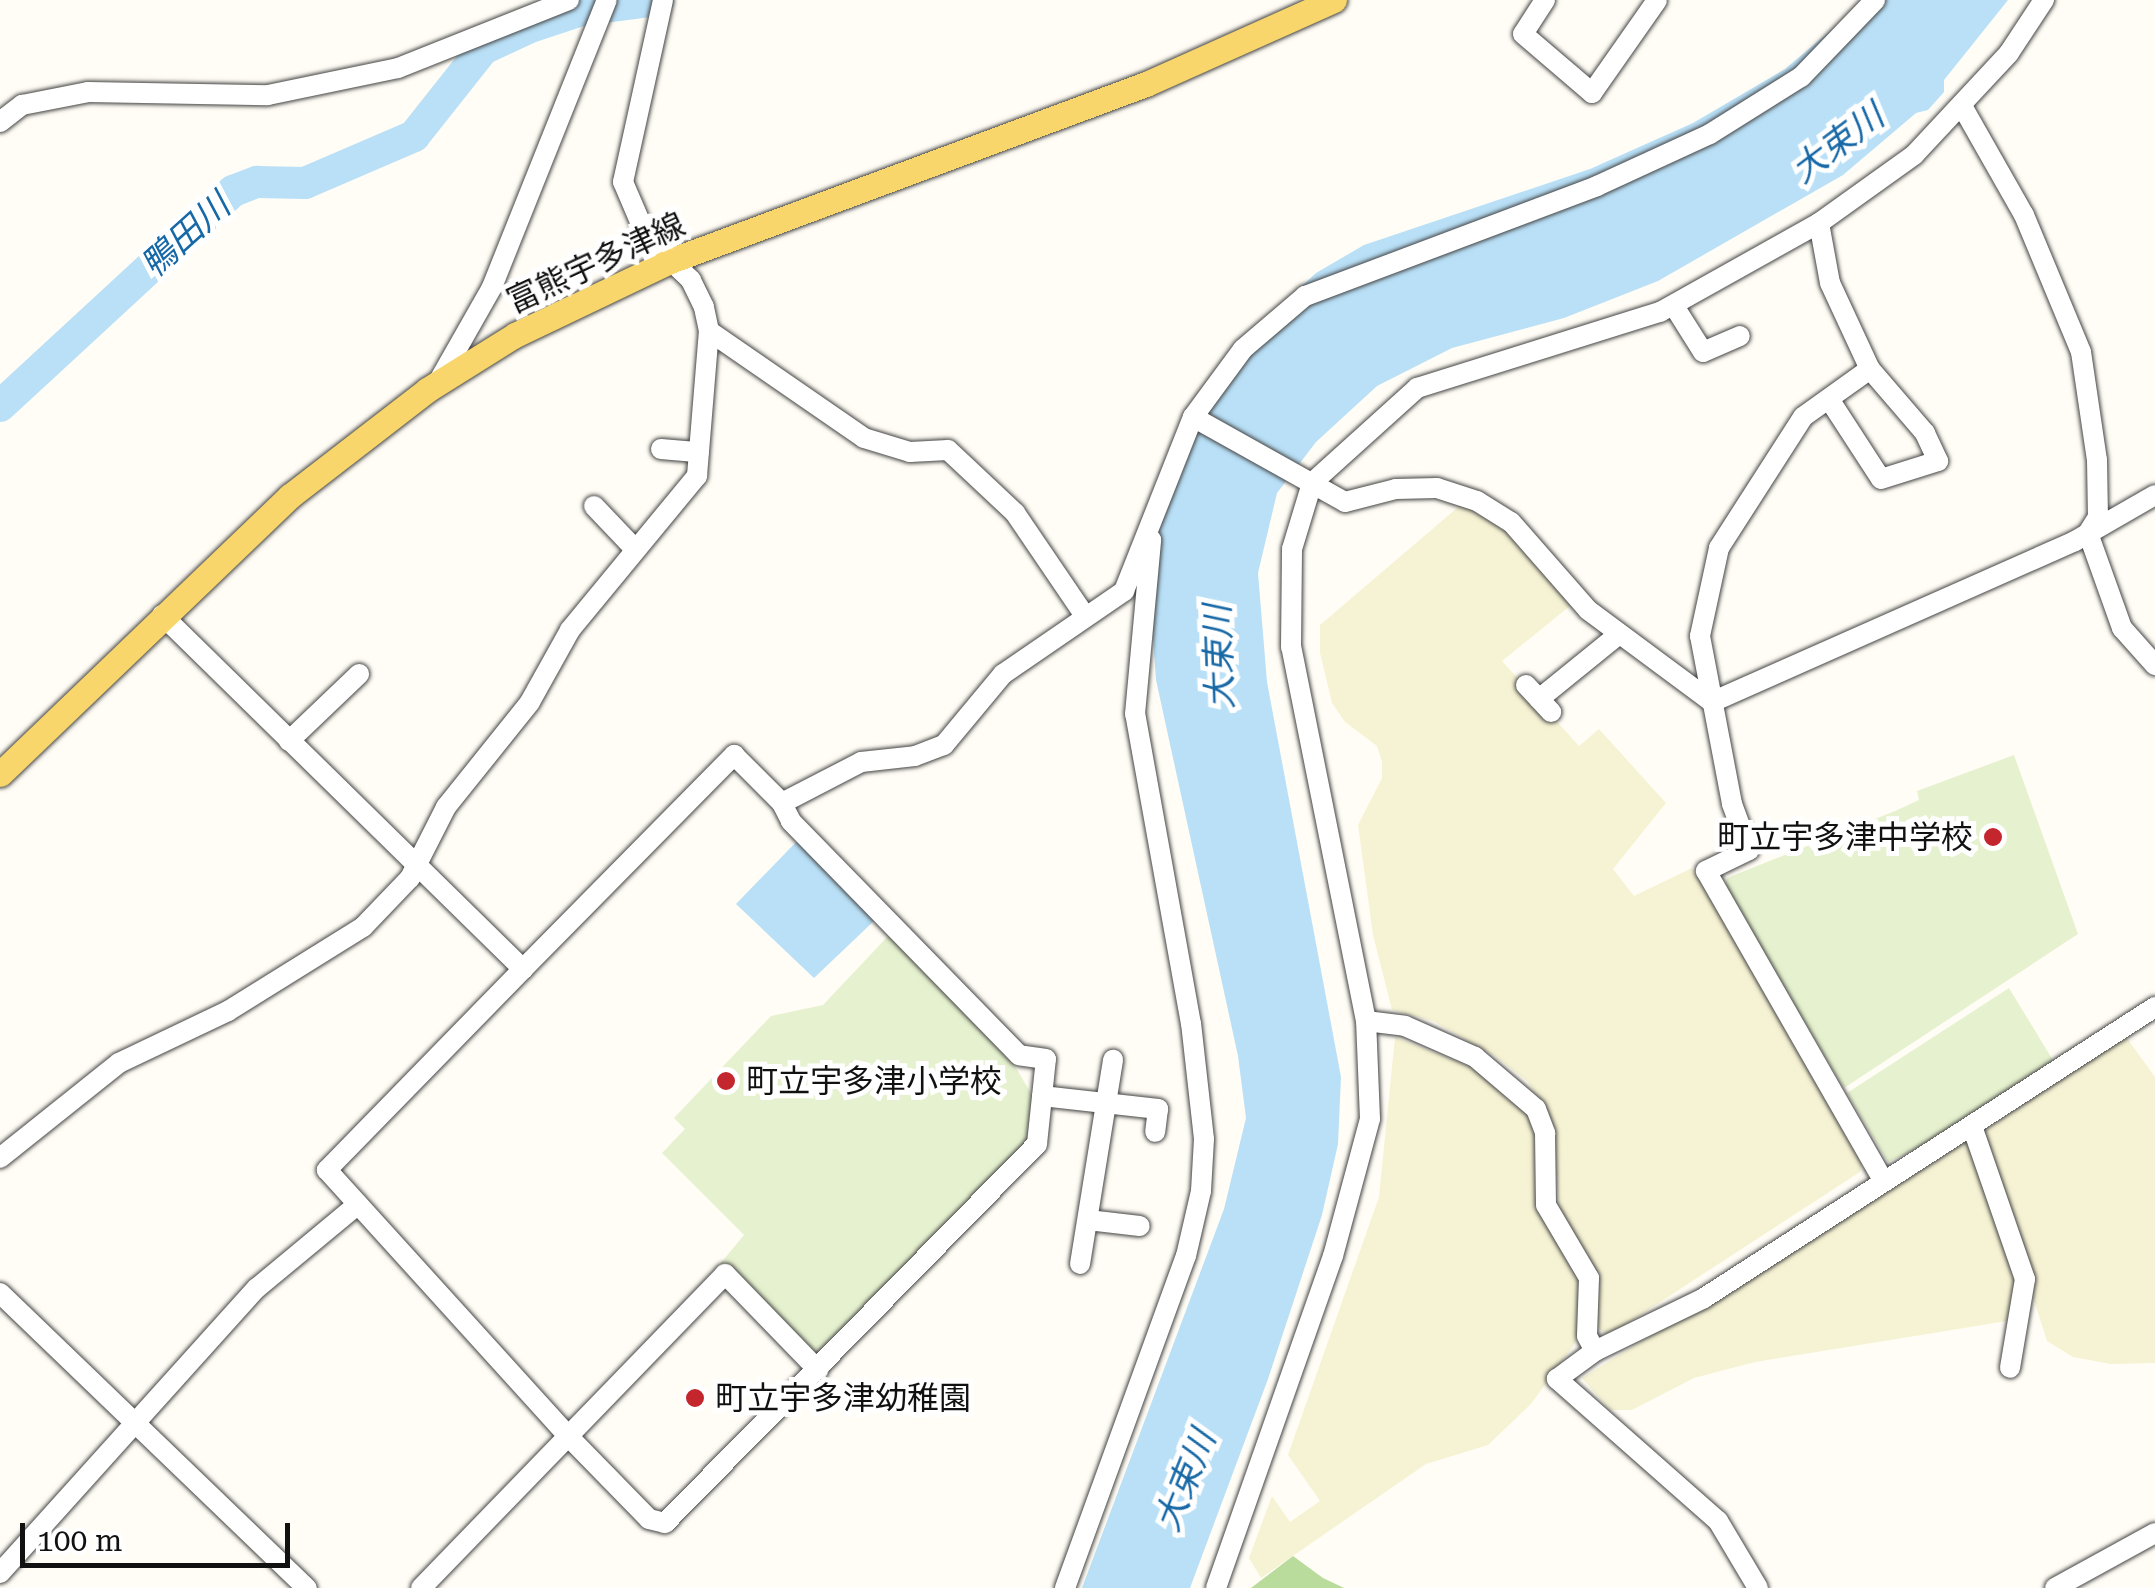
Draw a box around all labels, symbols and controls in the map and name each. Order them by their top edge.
water label: 大束川 [1783,96,1893,192]
water label: 鴨田川 [133,185,239,287]
street label: 富熊宇多津線 [501,205,691,321]
water label: 大束川 [1197,604,1243,710]
place label: 町立宇多津中学校 [1717,818,1973,856]
marker: 町立宇多津中学校 [1982,826,2004,848]
place label: 町立宇多津小学校 [746,1062,1002,1100]
marker: 町立宇多津小学校 [715,1070,737,1092]
place label: 町立宇多津幼稚園 [715,1379,971,1417]
marker: 町立宇多津幼稚園 [684,1387,706,1409]
water label: 大束川 [1147,1424,1225,1538]
scale bar [25,1503,295,1565]
text: 100 m [37,1523,122,1558]

